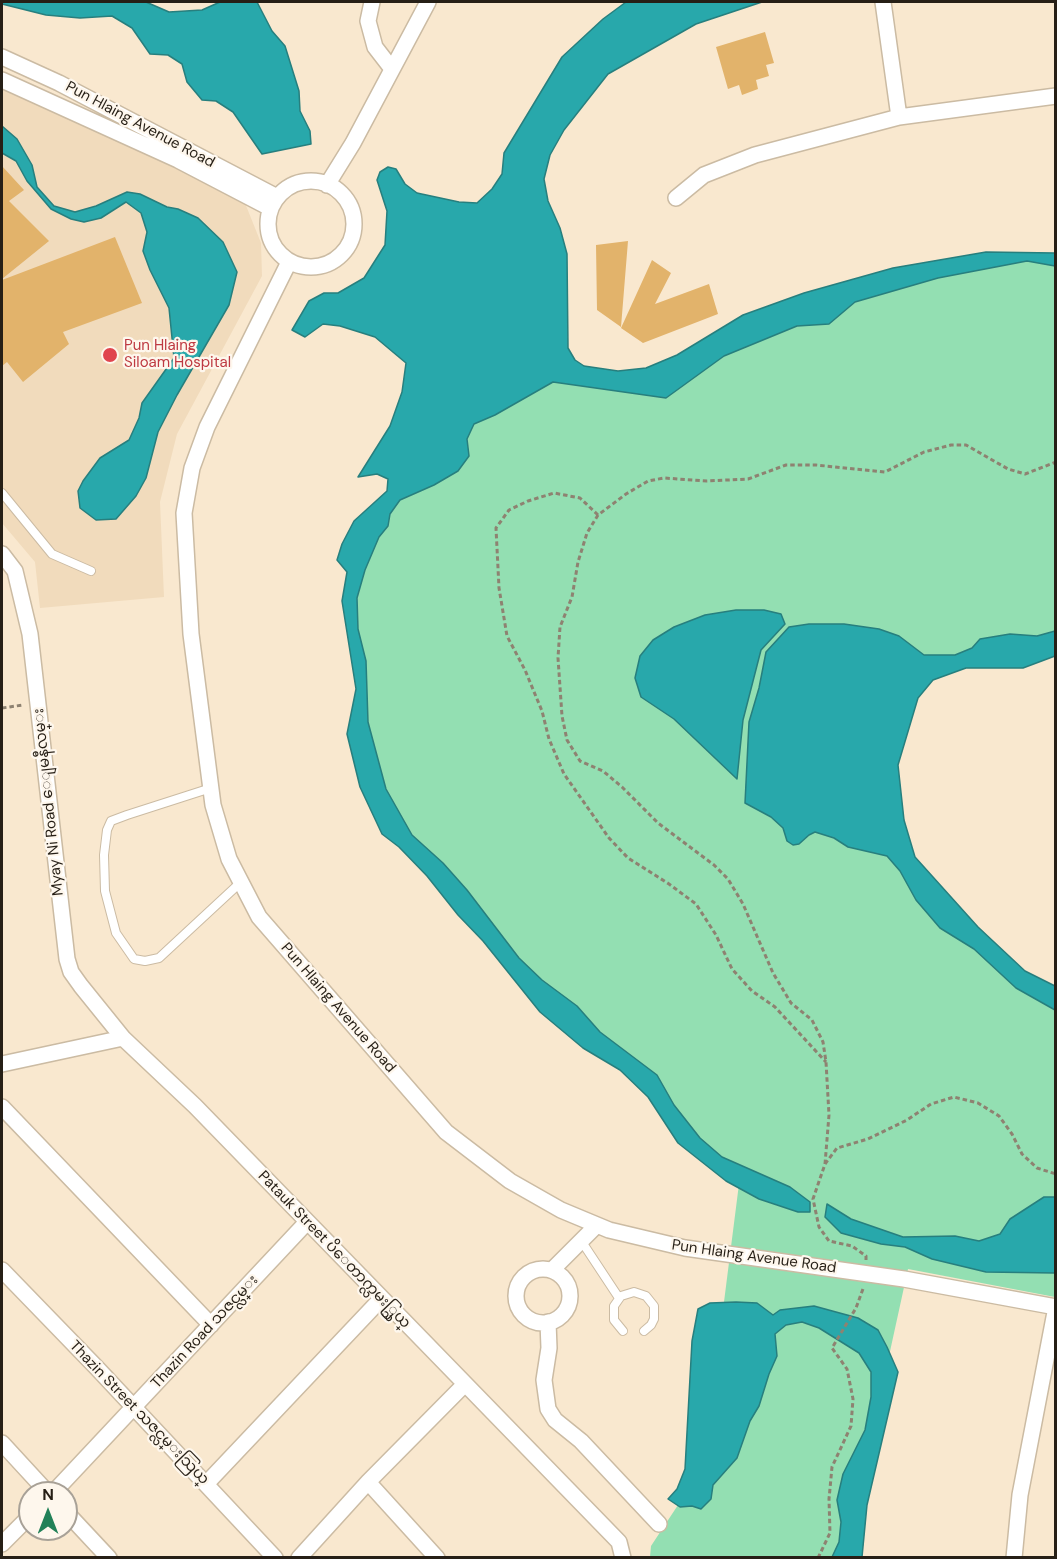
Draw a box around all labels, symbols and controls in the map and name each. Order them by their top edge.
street label: Pun Hlaing Avenue Road [62,78,218,172]
place label: Pun Hlaing Siloam Hospital [124,337,231,372]
marker: Pun Hlaing Siloam Hospital [101,346,119,364]
street label: Myay Ni Road ေျမနီလမ္း [30,707,68,897]
street label: Pun Hlaing Avenue Road [277,939,399,1077]
street label: Patauk Street ပိေတာက္လမး္သြယ္ [254,1168,414,1332]
street label: Pun Hlaing Avenue Road [671,1237,837,1277]
street label: Thazin Road သဇင္လမ္း [148,1272,262,1392]
street label: Thazin Street သဇင္လမ္းသြယ္ [65,1337,213,1489]
north arrow [18,1481,78,1541]
text: N [42,1484,54,1505]

